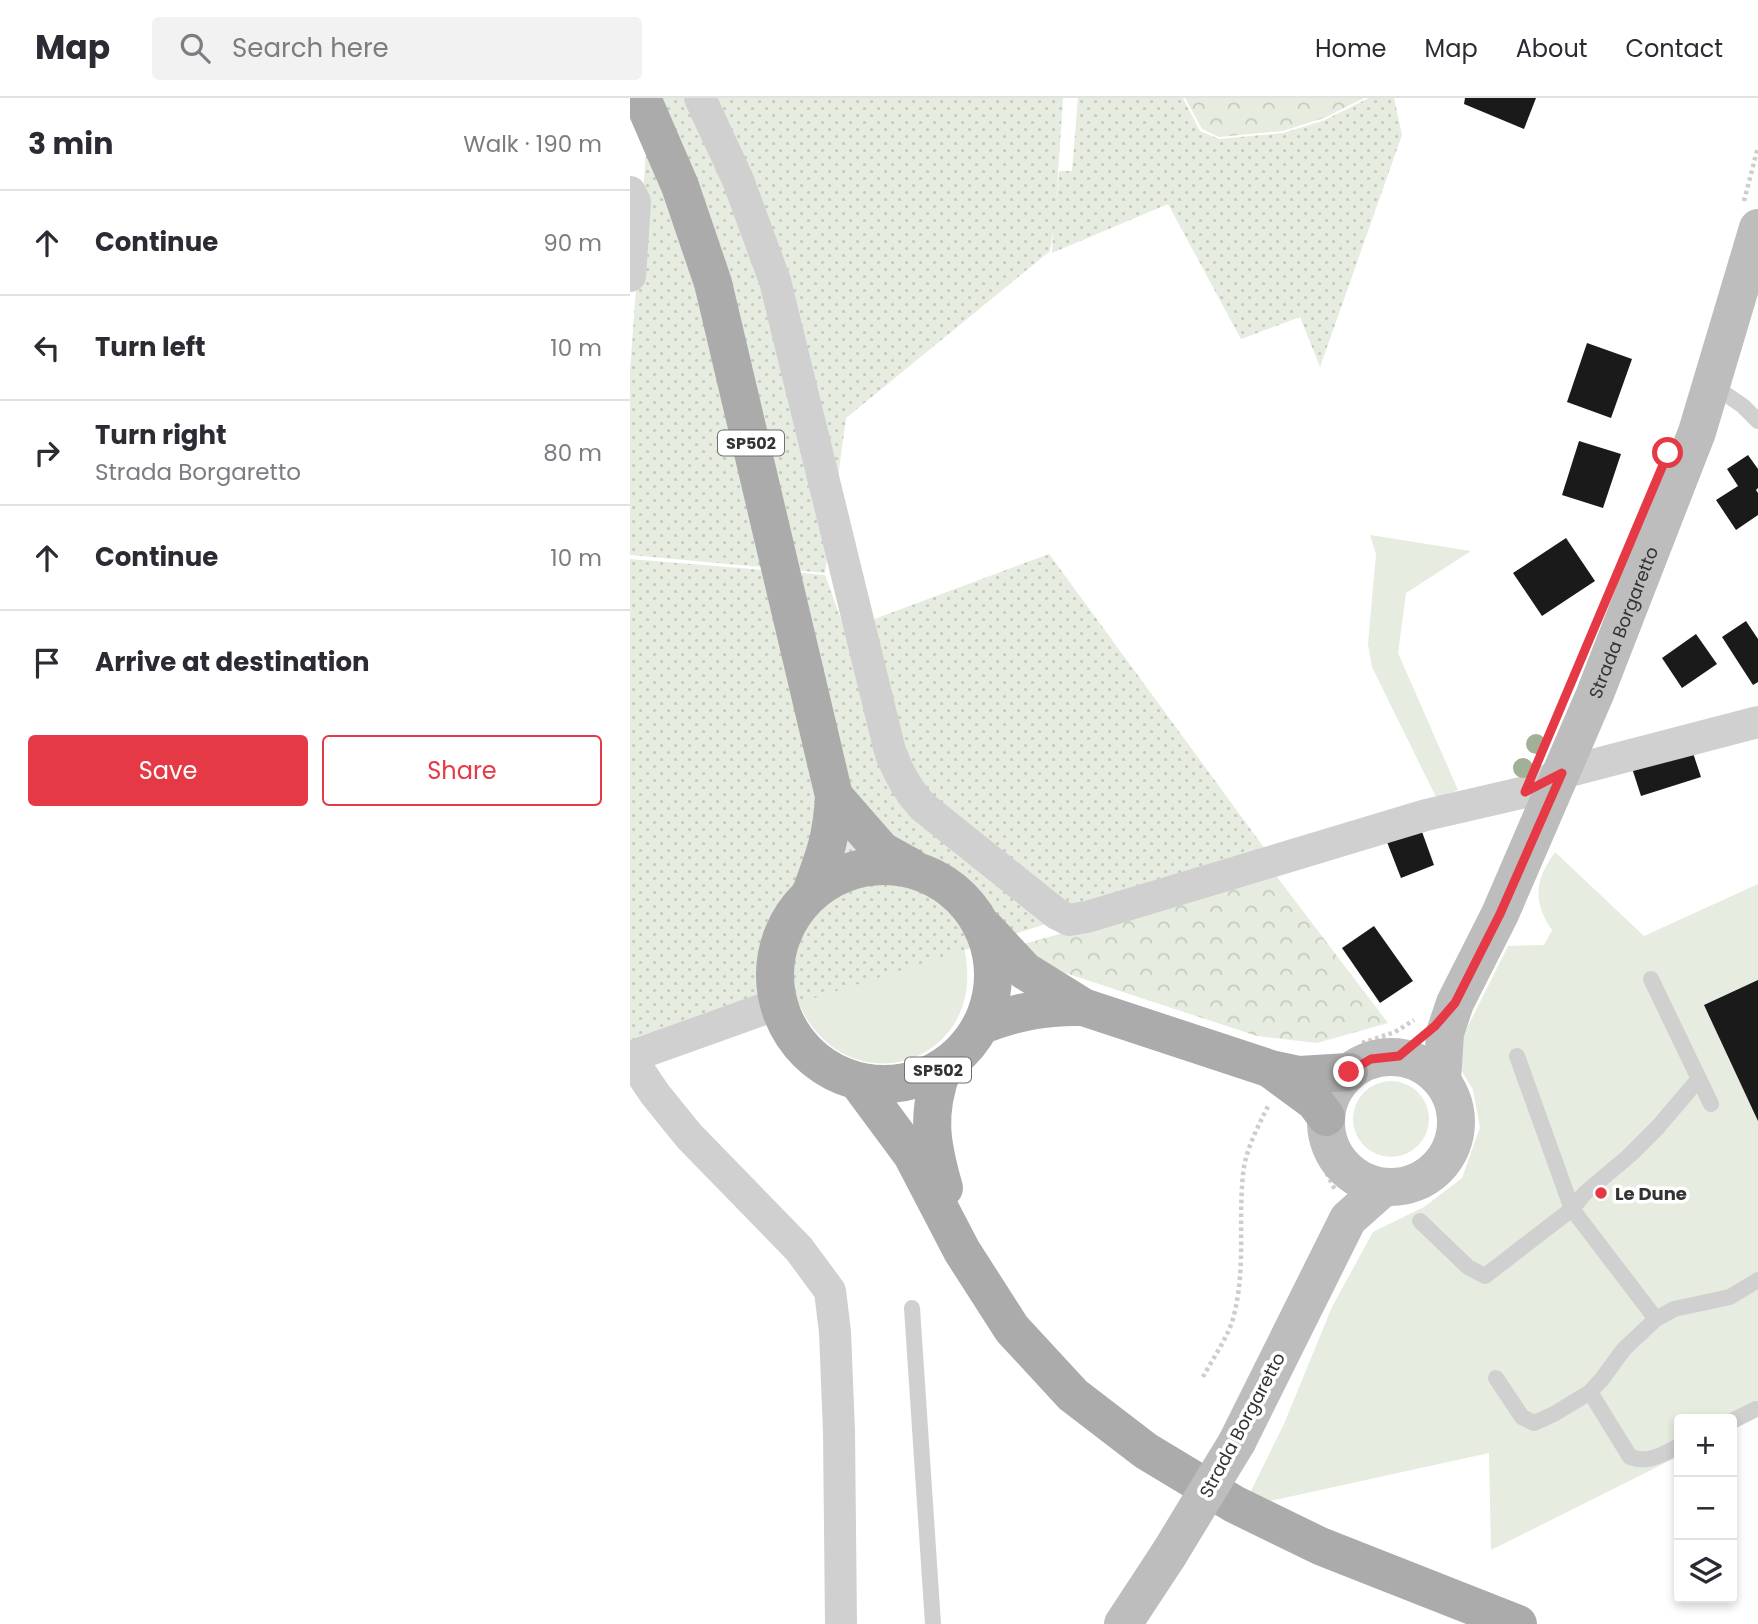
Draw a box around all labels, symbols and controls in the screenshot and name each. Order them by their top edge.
search box [152,17,642,80]
text: Map [35,24,110,71]
icon: search [176,29,214,67]
text: Search here [232,30,389,66]
text: Home [1315,32,1387,65]
text: Map [1425,32,1478,65]
text: About [1516,32,1587,65]
text: Contact [1625,32,1723,65]
text: 3 min [28,122,113,165]
text: Walk · 190 m [463,128,602,160]
icon: ahead [28,224,66,262]
text: Continue [95,224,218,260]
text: 90 m [543,227,602,259]
icon: left [28,329,66,367]
text: Turn left [95,329,206,365]
text: 10 m [550,332,602,364]
text: Turn right [95,417,227,453]
road number: SP502 [718,430,784,456]
icon: right [28,434,66,472]
text: 80 m [543,437,602,469]
route start [1652,437,1683,468]
text: Strada Borgaretto [95,456,301,488]
icon: ahead [28,539,66,577]
text: Continue [95,539,218,575]
text: 10 m [550,542,602,574]
street label: Strada Borgaretto [1582,543,1664,702]
icon: arrive [28,644,66,682]
text: Arrive at destination [95,644,370,680]
button: Save [28,735,308,806]
button: Share [322,735,602,806]
route end [1333,1056,1364,1087]
road number: SP502 [905,1058,971,1082]
place label: Le Dune [1615,1181,1687,1206]
marker: Le Dune [1593,1185,1609,1201]
street label: Strada Borgaretto [1193,1348,1291,1502]
map controls [1674,1414,1737,1603]
button: + [1674,1414,1737,1477]
button: − [1674,1477,1737,1540]
button: layers [1674,1540,1737,1603]

